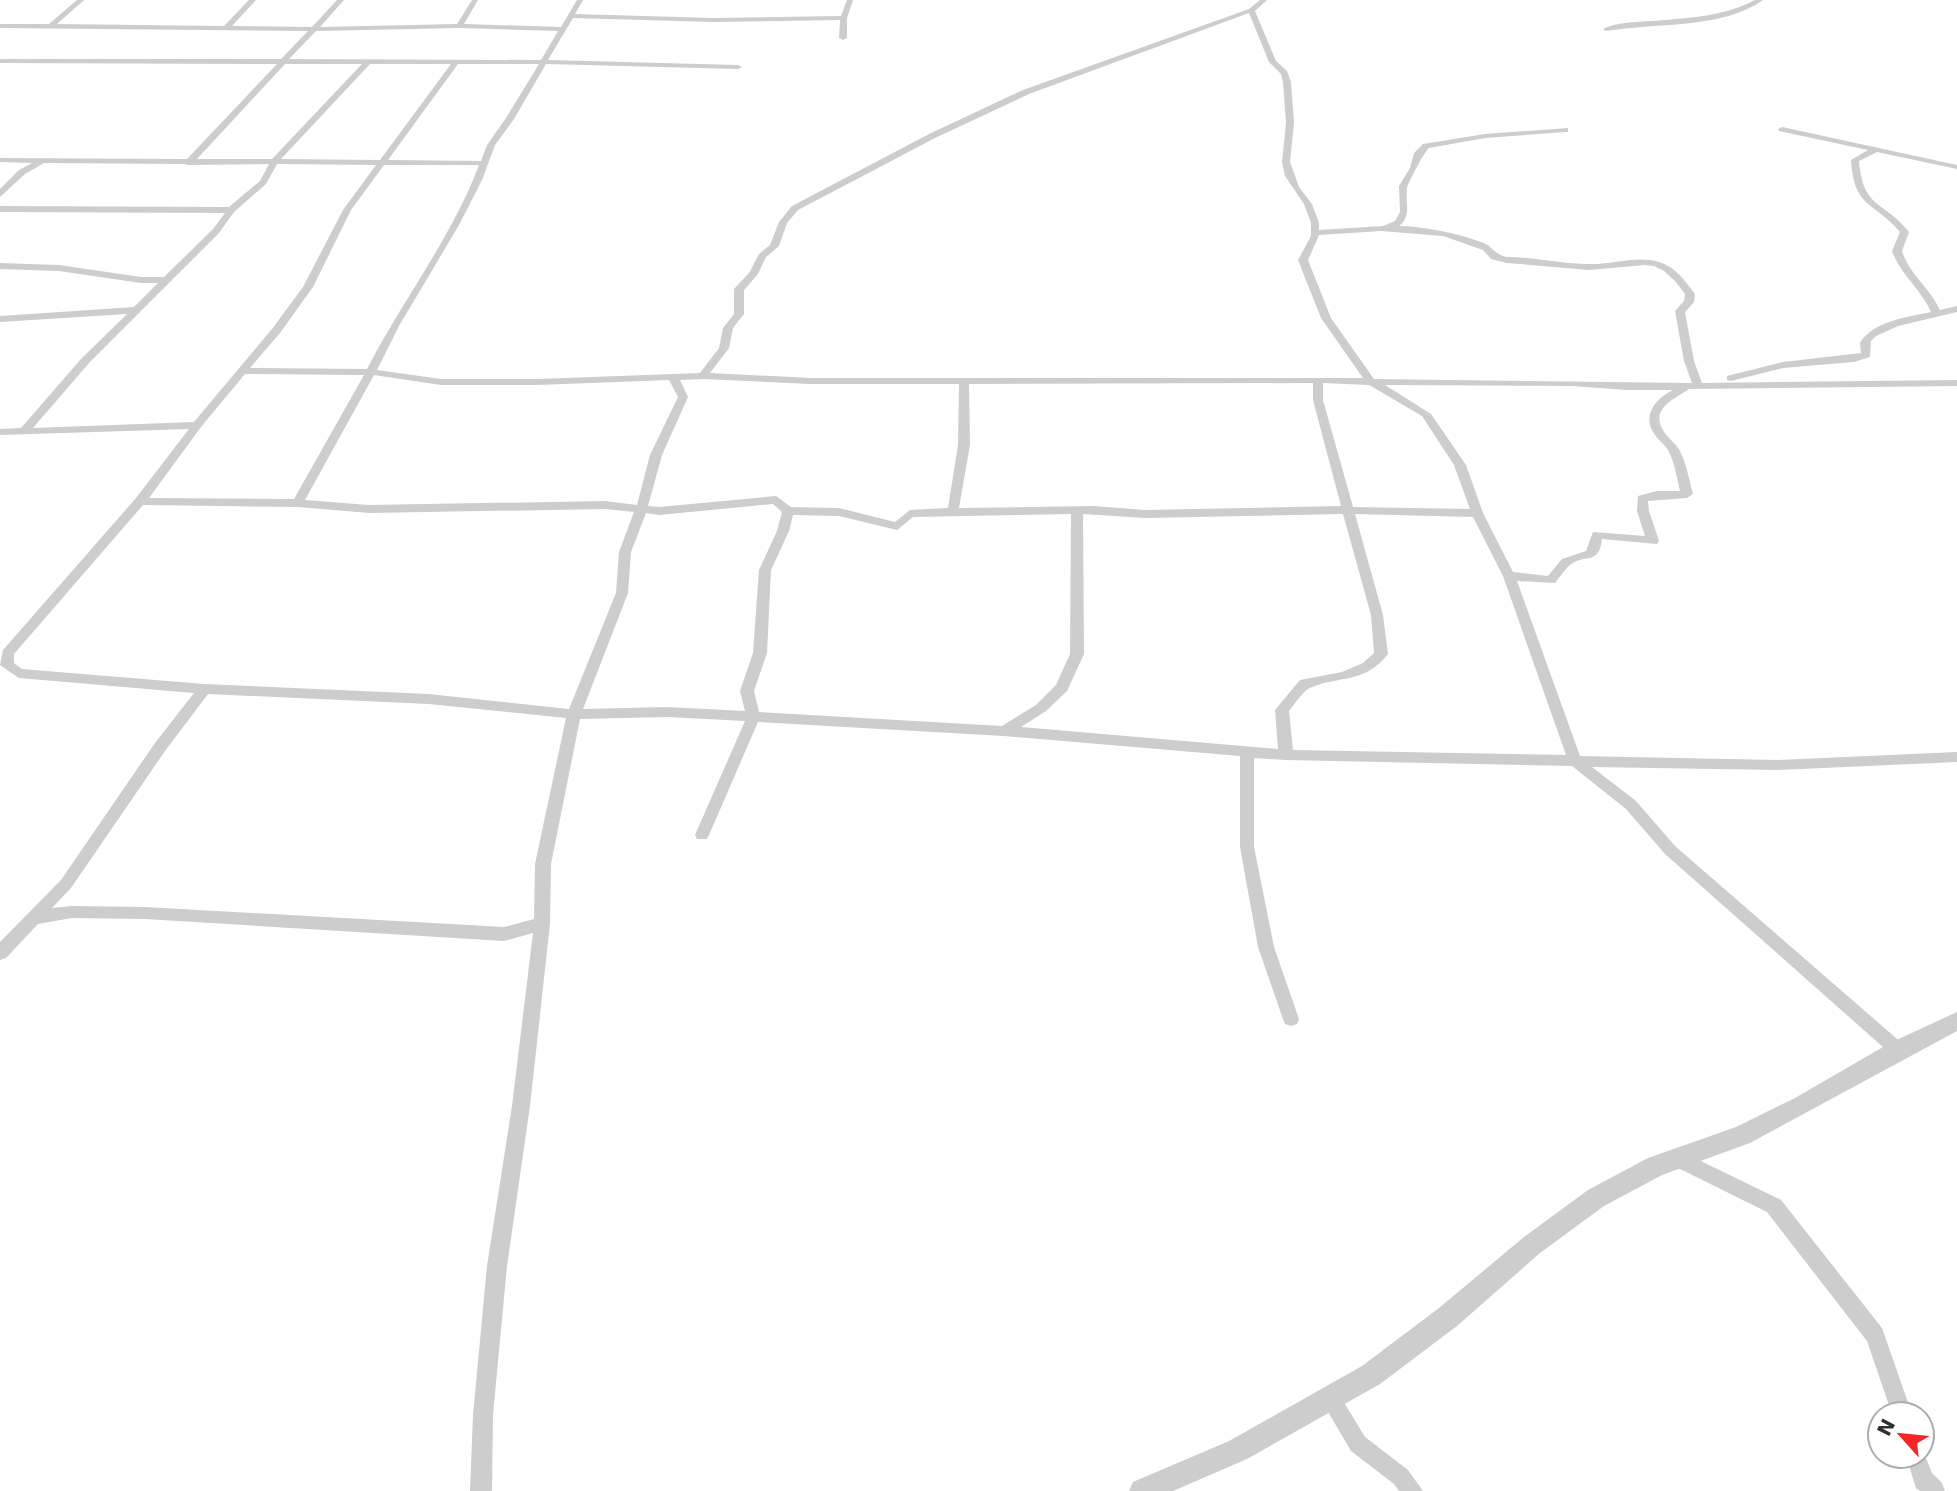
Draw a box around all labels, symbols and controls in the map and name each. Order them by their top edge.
north arrow [1866,1400,1936,1470]
text: N [1872,1415,1899,1439]

